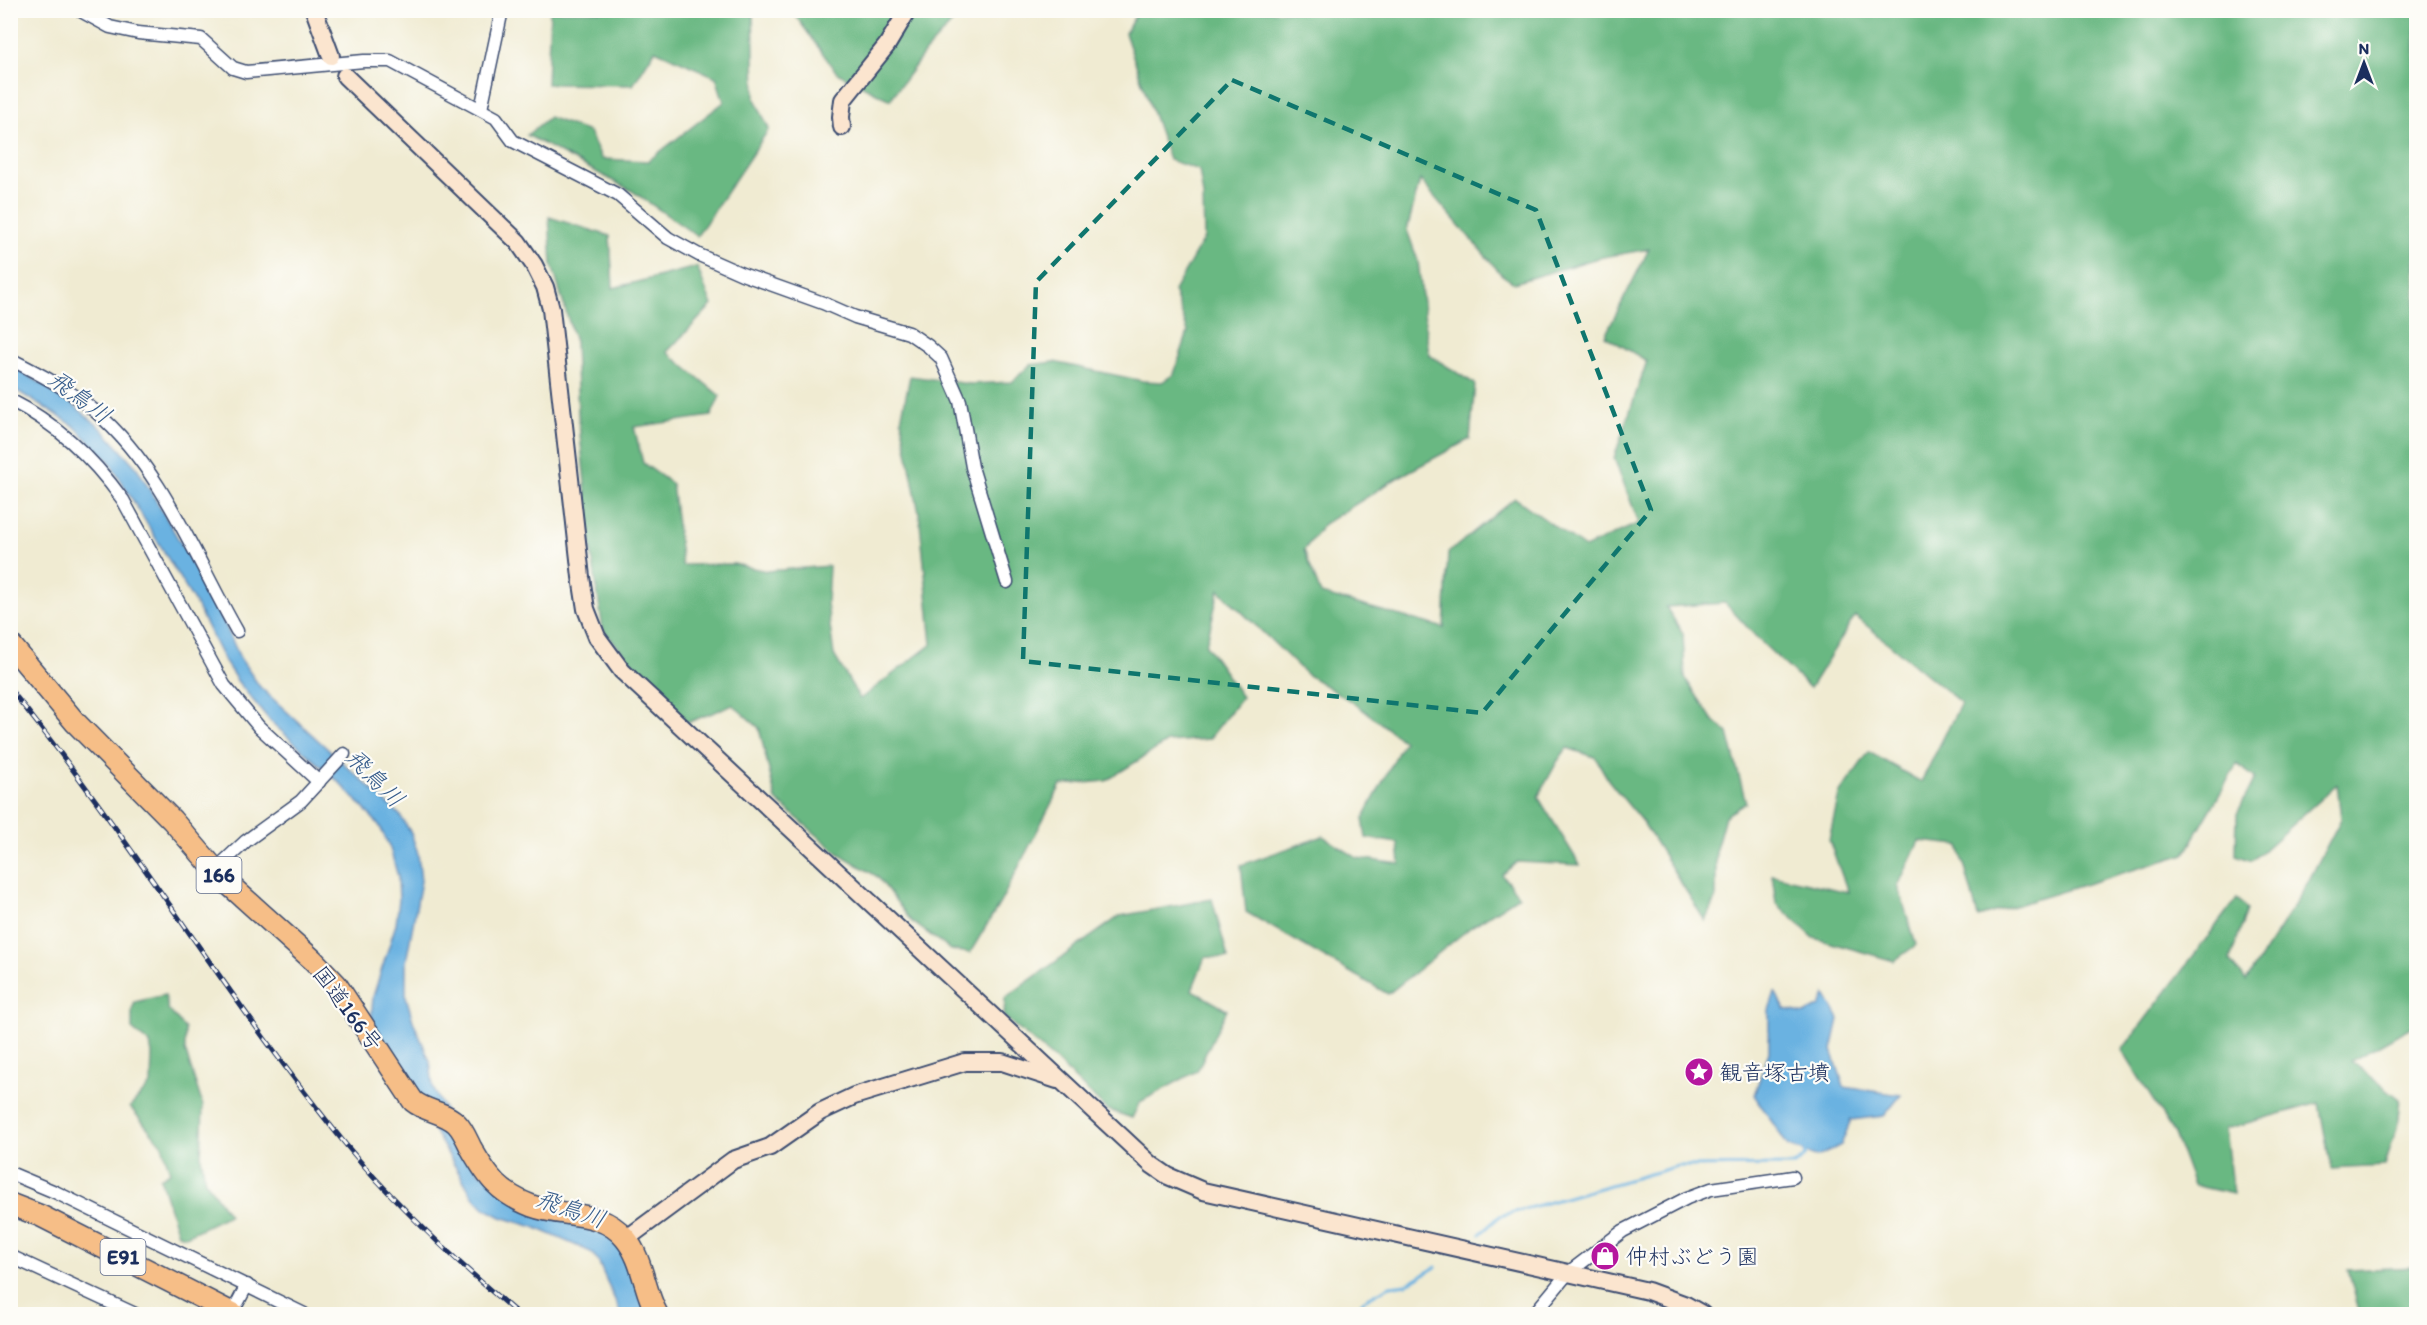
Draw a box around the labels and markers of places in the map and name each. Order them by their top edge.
place icon: 観音塚古墳 [1683,1056,1715,1088]
place label: 観音塚古墳 [1720,1059,1830,1086]
shop icon: 仲村ぶどう園 [1589,1240,1621,1272]
place label: 仲村ぶどう園 [1626,1243,1758,1270]

